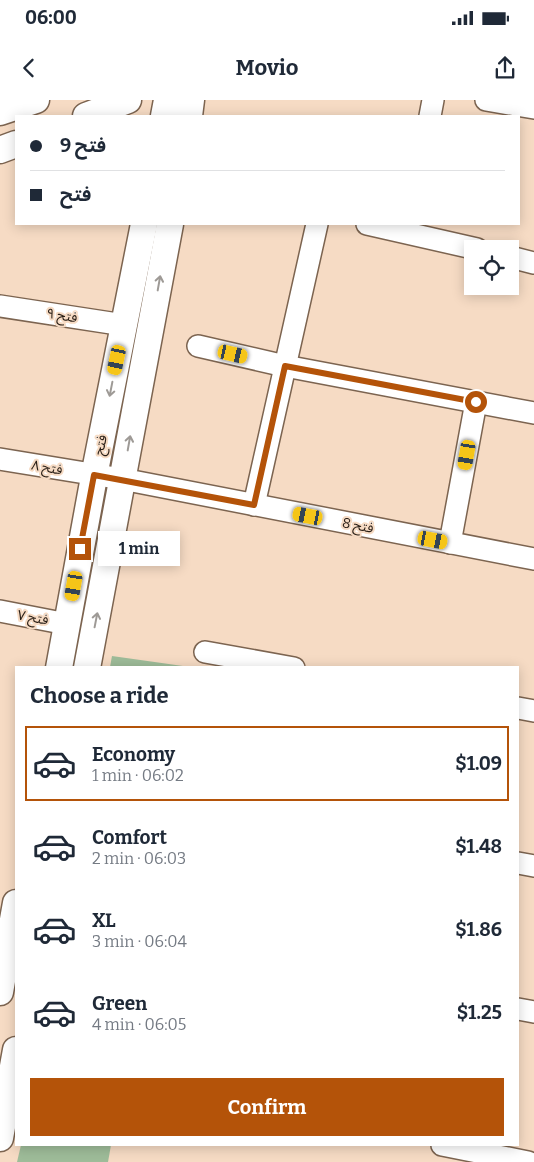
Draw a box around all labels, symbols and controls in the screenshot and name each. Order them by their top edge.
text: 06:00 [25,6,77,29]
icon: back [15,54,43,82]
text: Movio [235,54,299,81]
icon: share [491,54,519,82]
text: فتح 9 [60,134,106,157]
text: فتح [60,183,91,206]
map controls [464,240,519,295]
button: locate [464,240,519,295]
one-way arrow [154,275,164,291]
street label: فتح ۹ [45,305,79,328]
car [216,343,249,365]
car [106,344,127,376]
one-way arrow [106,381,115,397]
route start [465,391,487,413]
street label: فتح [90,433,113,457]
one-way arrow [125,435,135,451]
car [457,439,476,471]
street label: فتح ۸ [30,456,64,481]
car [291,506,324,526]
street label: فتح 8 [340,514,375,539]
car [416,530,449,550]
callout: 1 min [98,532,180,566]
route end [69,538,91,560]
text: 1 min [119,539,159,558]
car [64,570,83,602]
street label: فتح ۷ [16,606,50,631]
one-way arrow [92,612,102,628]
text: Choose a ride [30,682,169,709]
icon: car [32,741,77,786]
text: Economy [92,743,175,766]
text: $1.09 [455,752,502,775]
text: 1 min · 06:02 [92,766,184,785]
icon: car [32,824,77,869]
text: Comfort [92,826,167,849]
text: $1.48 [455,835,502,858]
text: 2 min · 06:03 [92,849,186,868]
icon: car [32,907,77,952]
text: XL [92,909,116,932]
text: $1.86 [455,918,502,941]
text: 3 min · 06:04 [92,932,187,951]
icon: car [32,990,77,1035]
text: Green [92,992,147,1015]
text: $1.25 [457,1001,502,1024]
text: 4 min · 06:05 [92,1015,186,1034]
button: Confirm [30,1078,504,1136]

